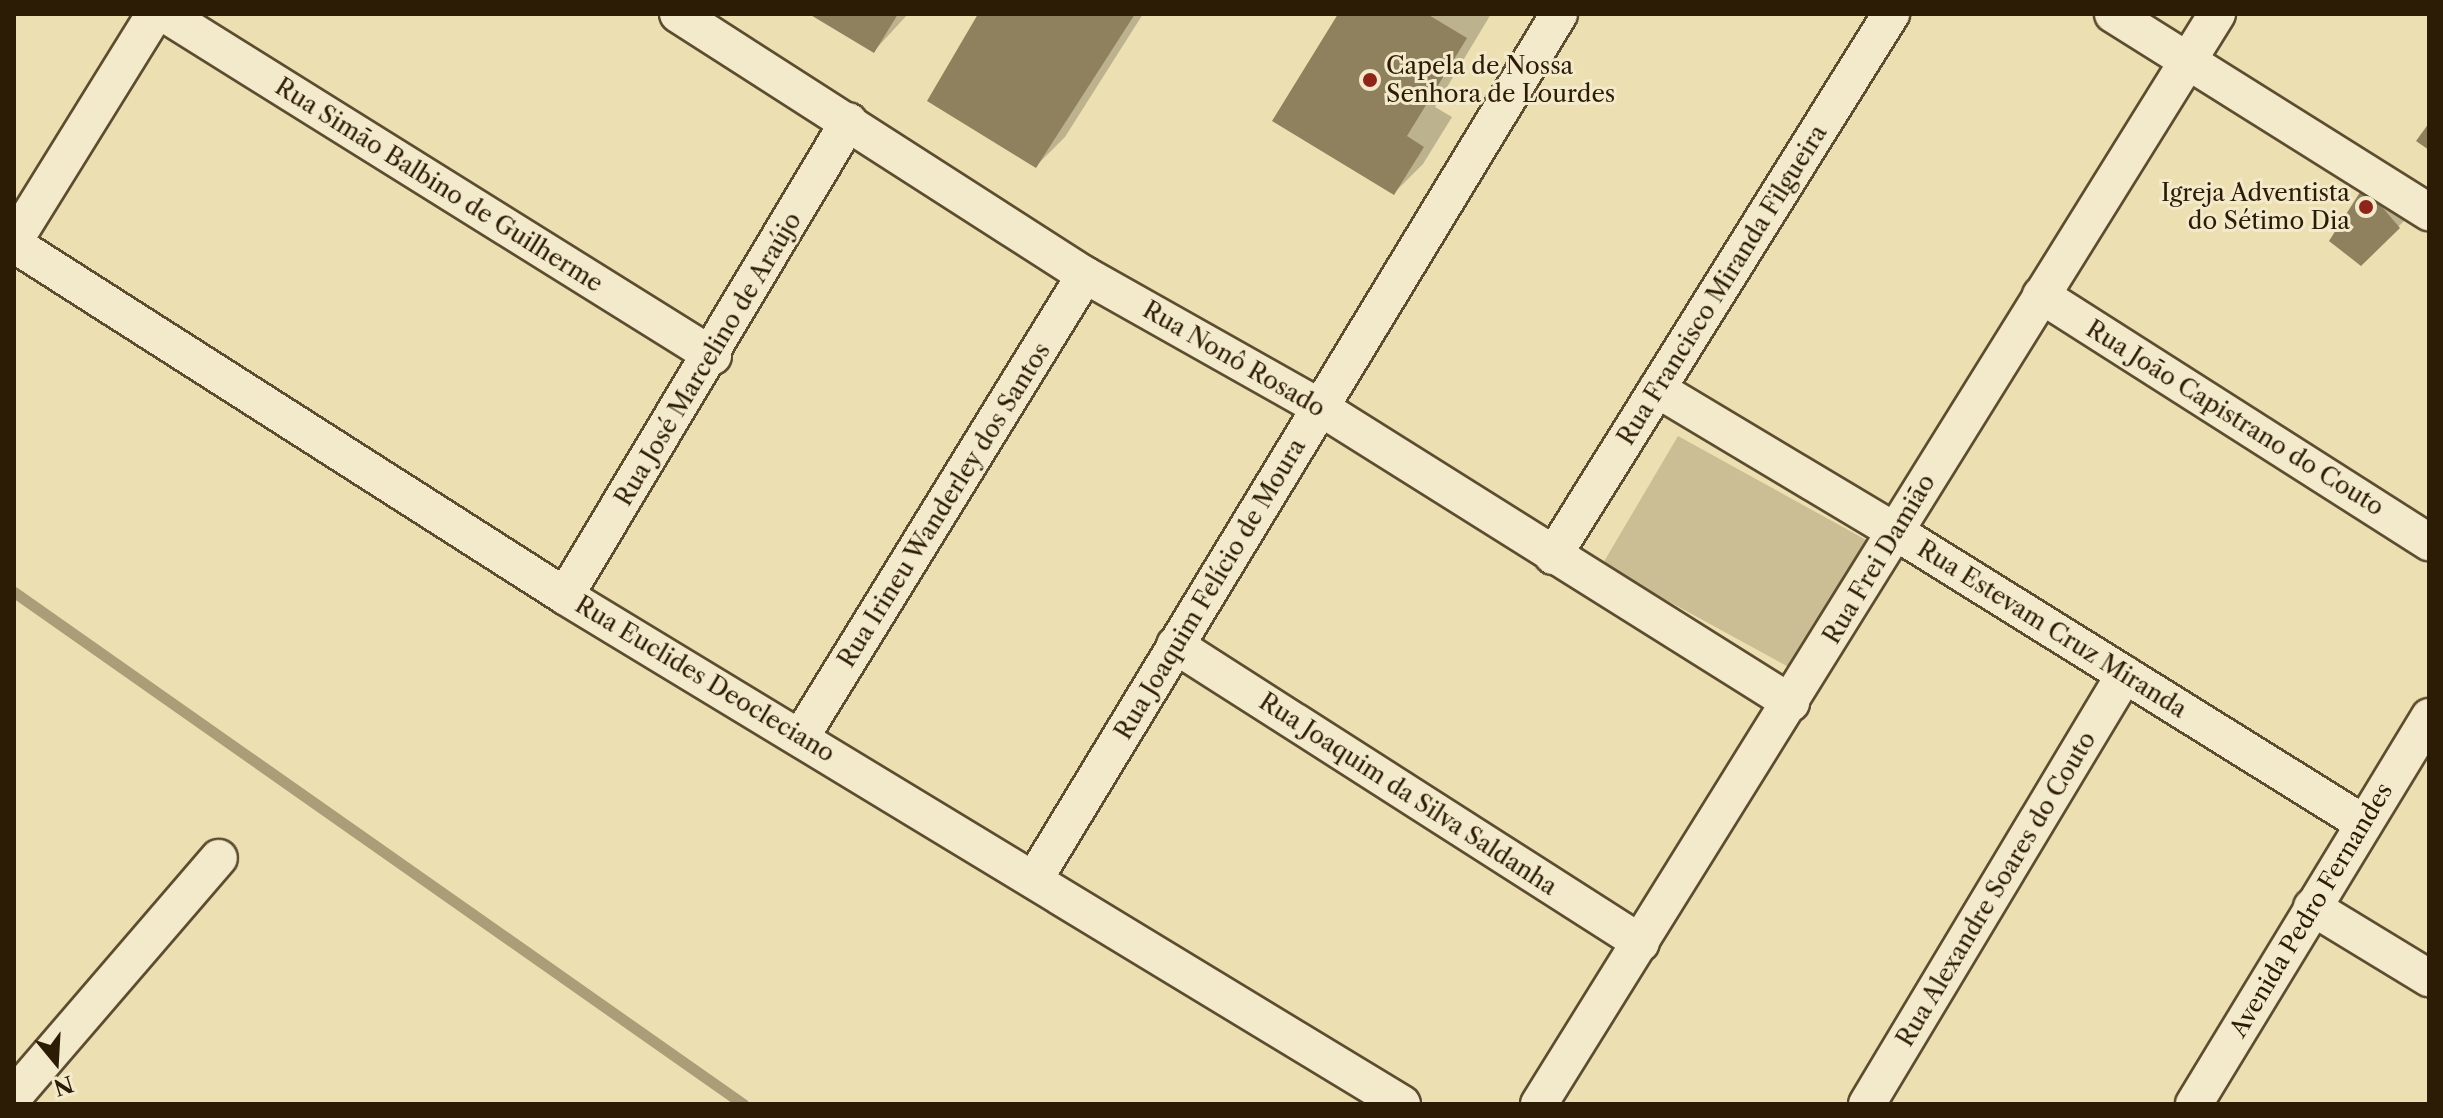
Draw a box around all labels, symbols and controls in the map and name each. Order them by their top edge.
place label: Capela de Nossa Senhora de Lourdes [1386,52,1616,108]
marker: Capela de Nossa Senhora de Lourdes [1361,71,1379,89]
street label: Rua Simão Balbino de Guilherme [270,72,608,298]
street label: Rua Francisco Miranda Filgueira [1611,119,1833,451]
place label: Igreja Adventista do Sétimo Dia [2160,179,2350,235]
marker: Igreja Adventista do Sétimo Dia [2357,198,2375,216]
street label: Rua José Marcelino de Araújo [608,207,808,511]
street label: Rua Nonô Rosado [1138,295,1330,423]
street label: Rua João Capistrano do Couto [2081,314,2389,522]
street label: Rua Irineu Wanderley dos Santos [831,337,1057,673]
street label: Rua Joaquim Felício de Moura [1109,433,1311,745]
street label: Rua Frei Damião [1817,469,1941,649]
street label: Rua Estevam Cruz Miranda [1912,534,2192,724]
street label: Rua Euclides Deocleciano [570,590,840,768]
street label: Rua Joaquim da Silva Saldanha [1253,687,1563,901]
street label: Rua Alexandre Soares do Couto [1890,726,2102,1052]
street label: Avenida Pedro Fernandes [2224,778,2398,1042]
north arrow [16,1022,96,1102]
text: N [50,1070,77,1101]

